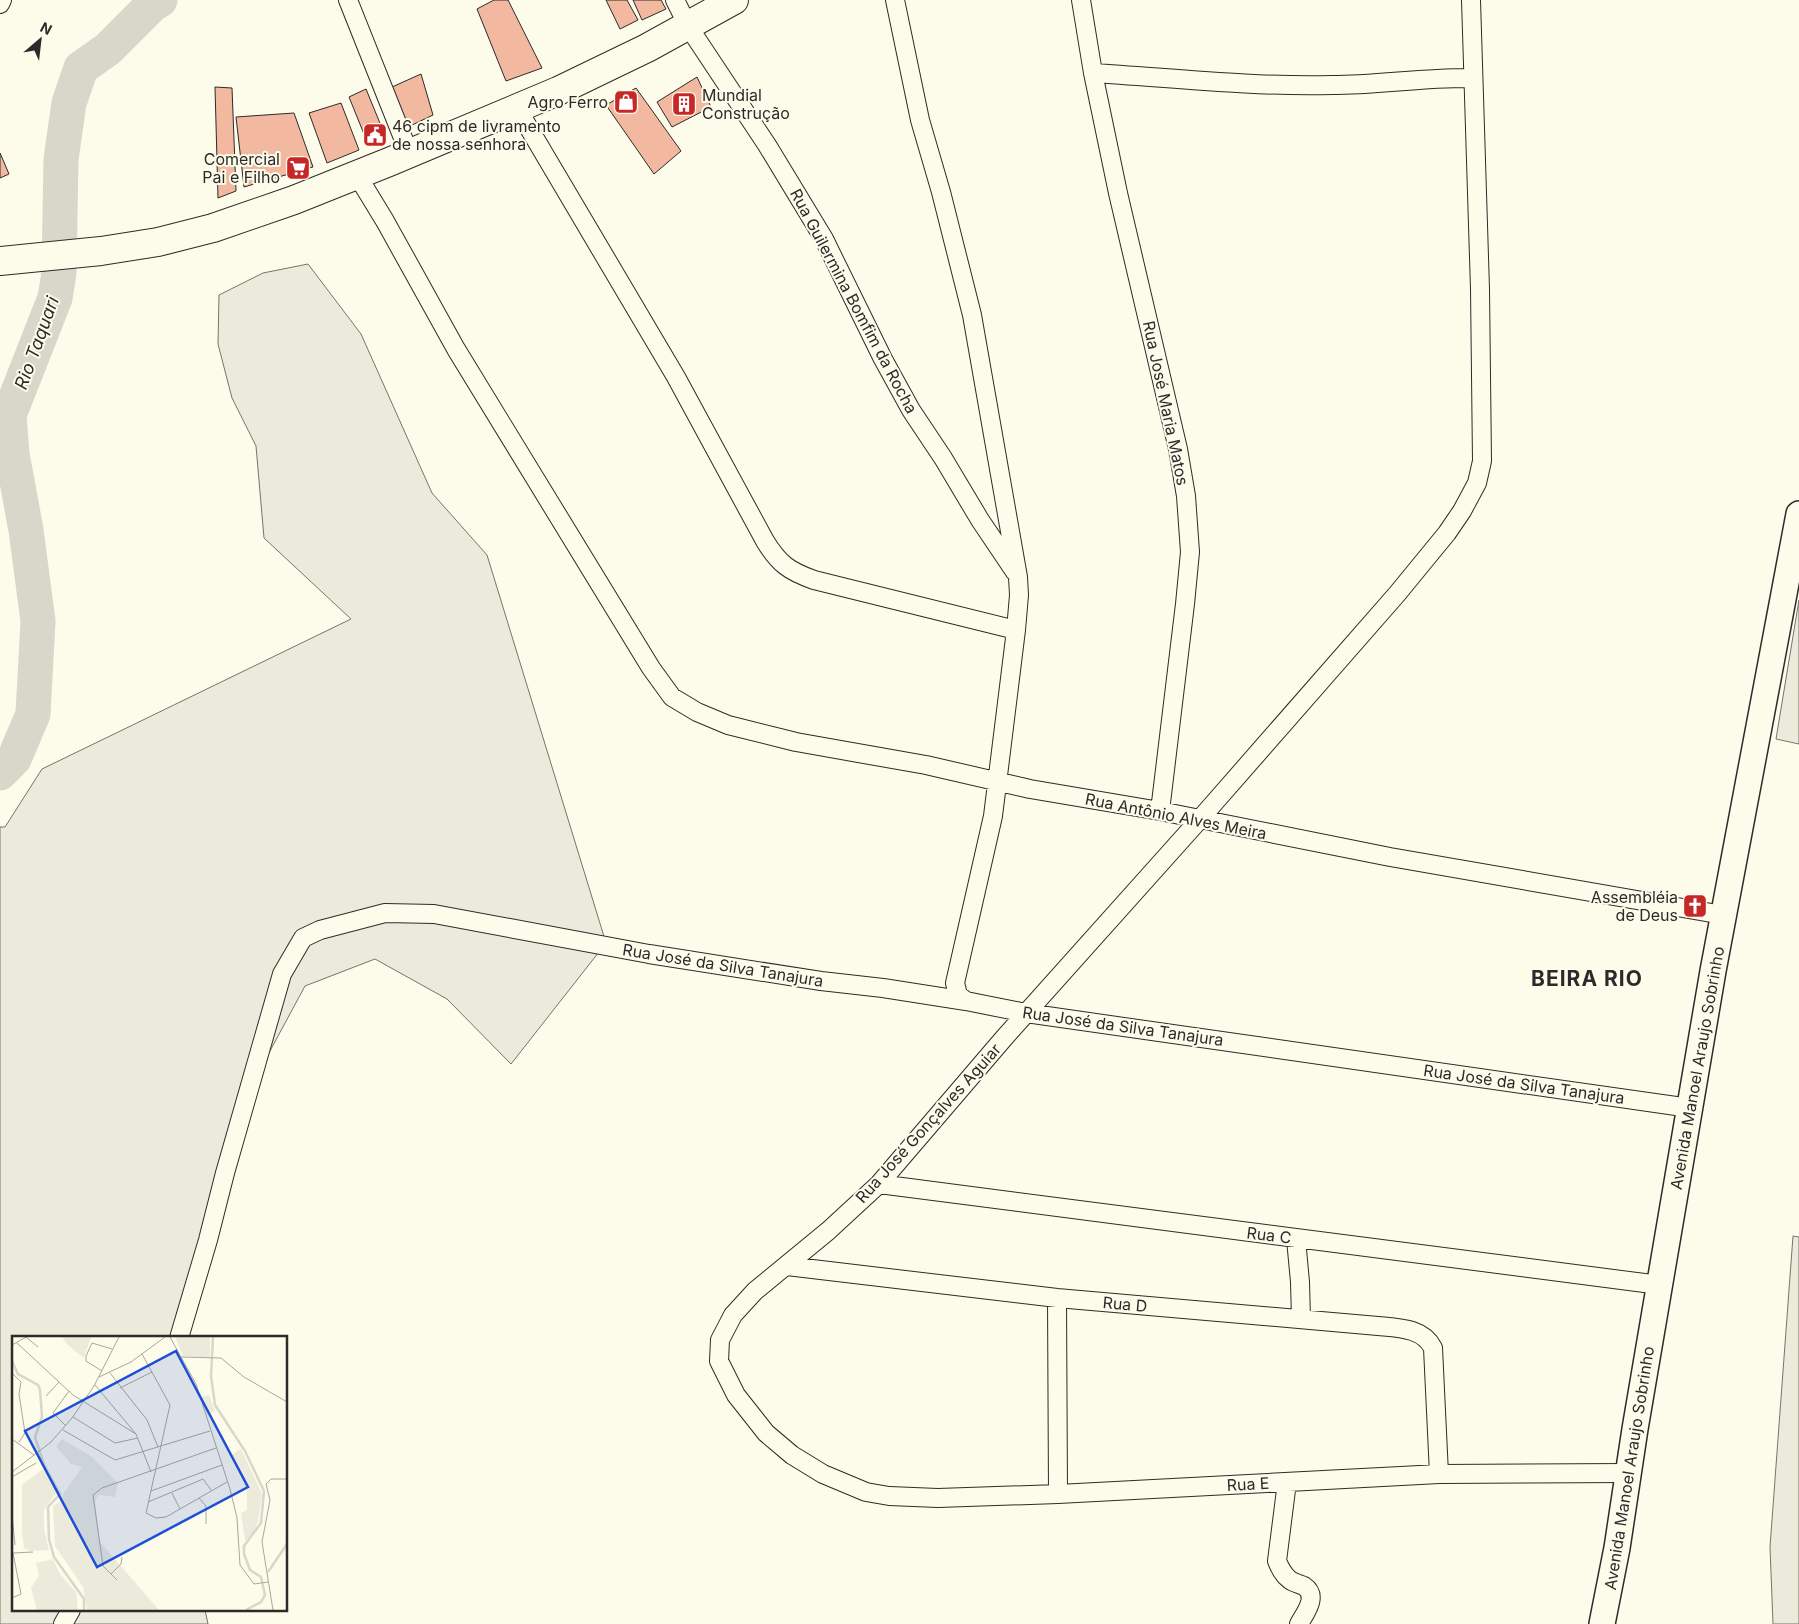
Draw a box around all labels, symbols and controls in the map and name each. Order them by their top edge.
north arrow [15,15,65,65]
text: N [38,18,55,38]
place label: Mundial Construção [702,85,790,123]
shop icon: Agro Ferro [613,89,639,115]
building icon: Mundial Construção [671,91,697,117]
place label: Agro Ferro [528,92,608,112]
place label: 46 cipm de livramento de nossa senhora [392,116,561,154]
public building icon: 46 cipm de livramento de nossa senhora [362,122,388,148]
place label: Comercial Pai e Filho [202,149,280,187]
supermarket icon: Comercial Pai e Filho [285,155,311,181]
street label: Rua Guilermina Bomfim da Rocha [786,185,922,417]
water label: Rio Taquari [10,293,63,392]
street label: Rua José Maria Matos [1139,319,1193,487]
street label: Rua Antônio Alves Meira [1084,789,1268,843]
place label: Assembléia de Deus [1591,887,1678,925]
church icon: Assembléia de Deus [1682,893,1708,919]
street label: Rua José da Silva Tanajura [621,939,825,991]
street label: Avenida Manoel Araujo Sobrinho [1666,945,1728,1191]
district label: BEIRA RIO [1531,966,1643,991]
street label: Rua José da Silva Tanajura [1021,1002,1225,1050]
street label: Rua José Gonçalves Aguiar [851,1039,1005,1207]
street label: Rua José da Silva Tanajura [1422,1060,1626,1108]
street label: Rua C [1245,1222,1293,1248]
street label: Rua D [1102,1292,1148,1316]
inset map [12,1336,288,1612]
street label: Avenida Manoel Araujo Sobrinho [1600,1345,1658,1591]
street label: Rua E [1226,1473,1270,1495]

